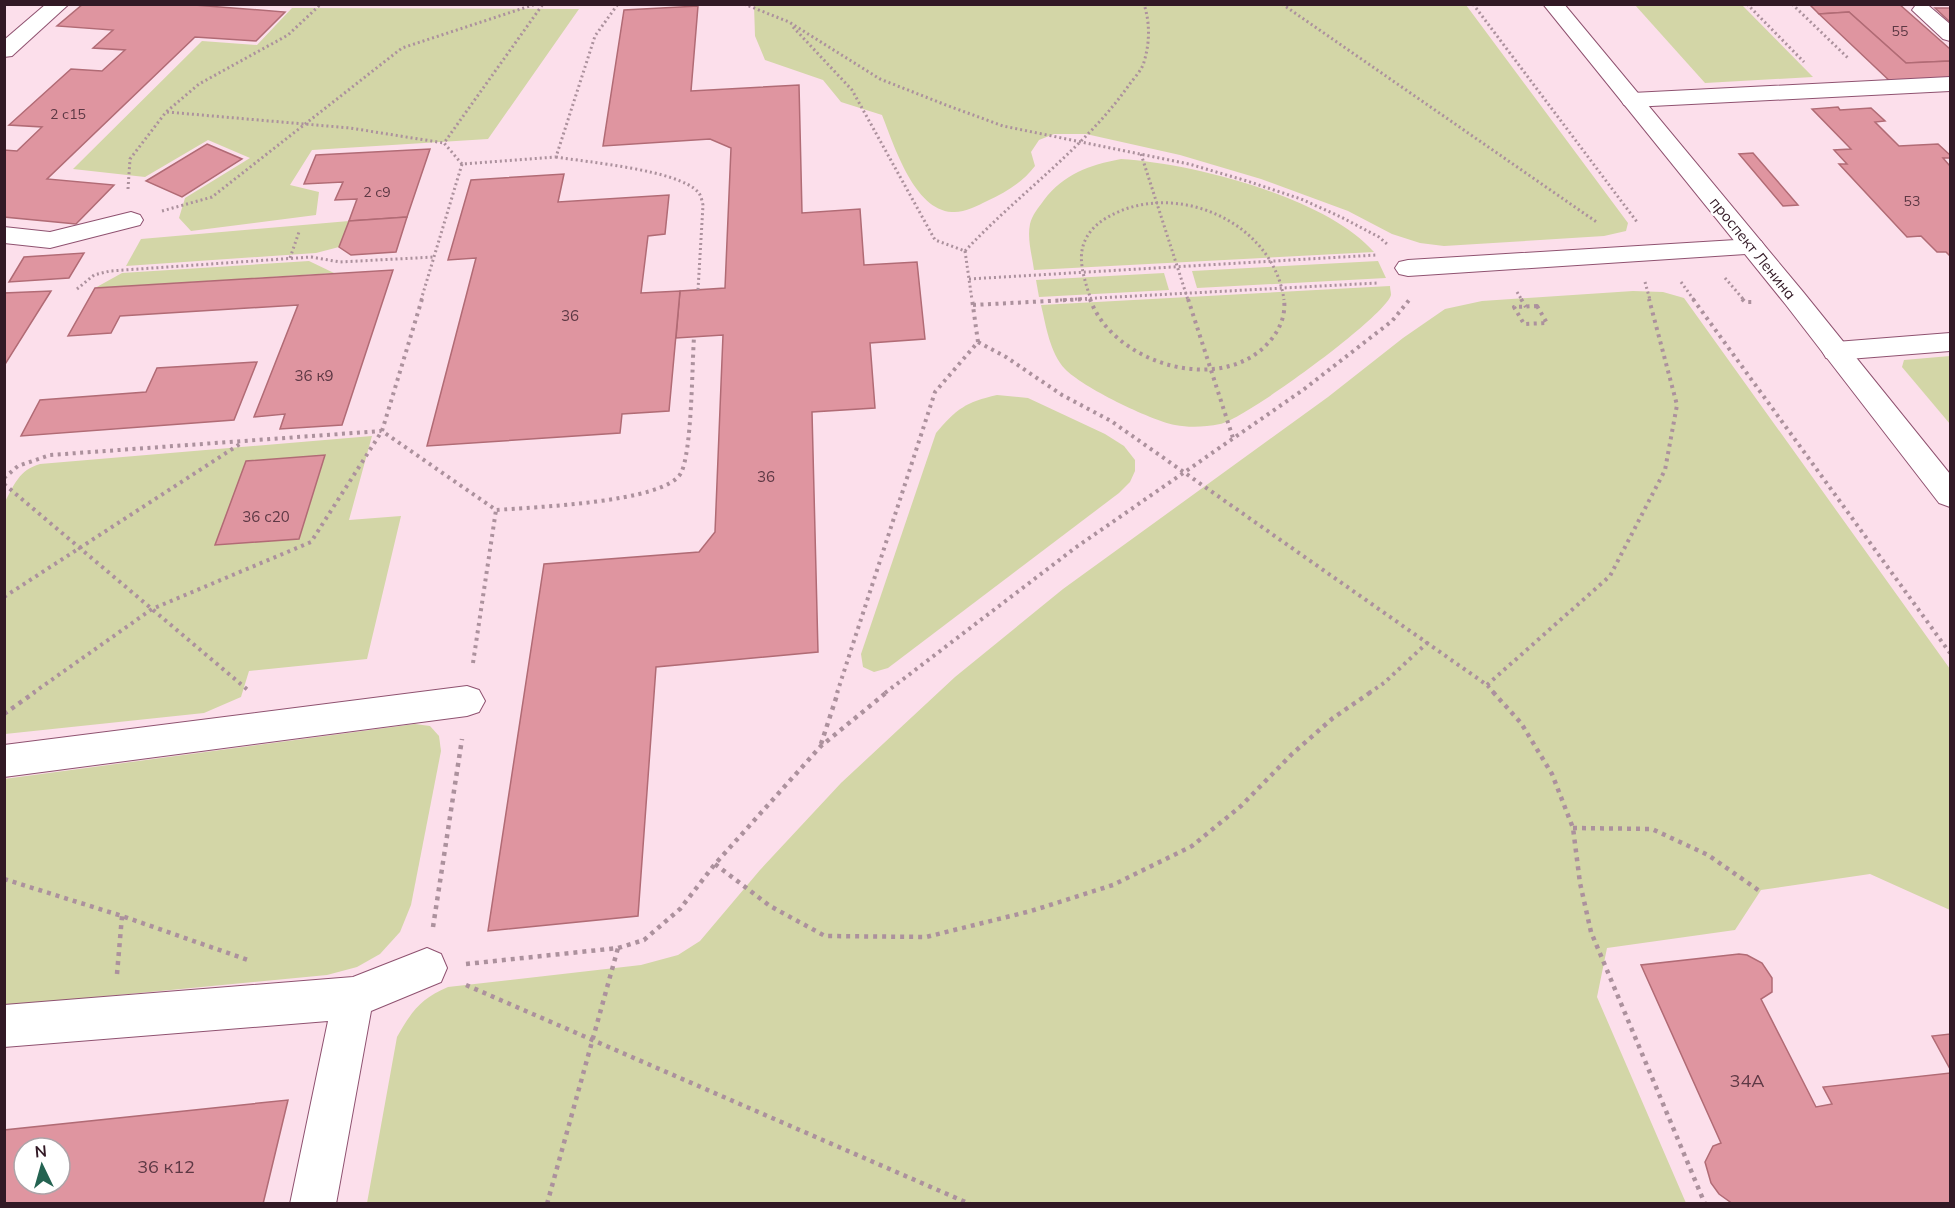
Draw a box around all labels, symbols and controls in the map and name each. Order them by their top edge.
house number: 55 [1892,22,1908,40]
house number: 2 с15 [50,105,86,123]
house number: 2 с9 [363,183,391,201]
house number: 53 [1904,192,1920,210]
street label: проспект Ленина [1706,193,1800,303]
house number: 36 [561,306,579,325]
house number: 36 к9 [295,366,334,385]
house number: 36 [757,467,775,486]
house number: 36 с20 [242,507,290,526]
house number: 34А [1730,1069,1764,1092]
north arrow [12,1136,72,1196]
text: N [34,1141,48,1162]
house number: 36 к12 [137,1155,195,1178]

